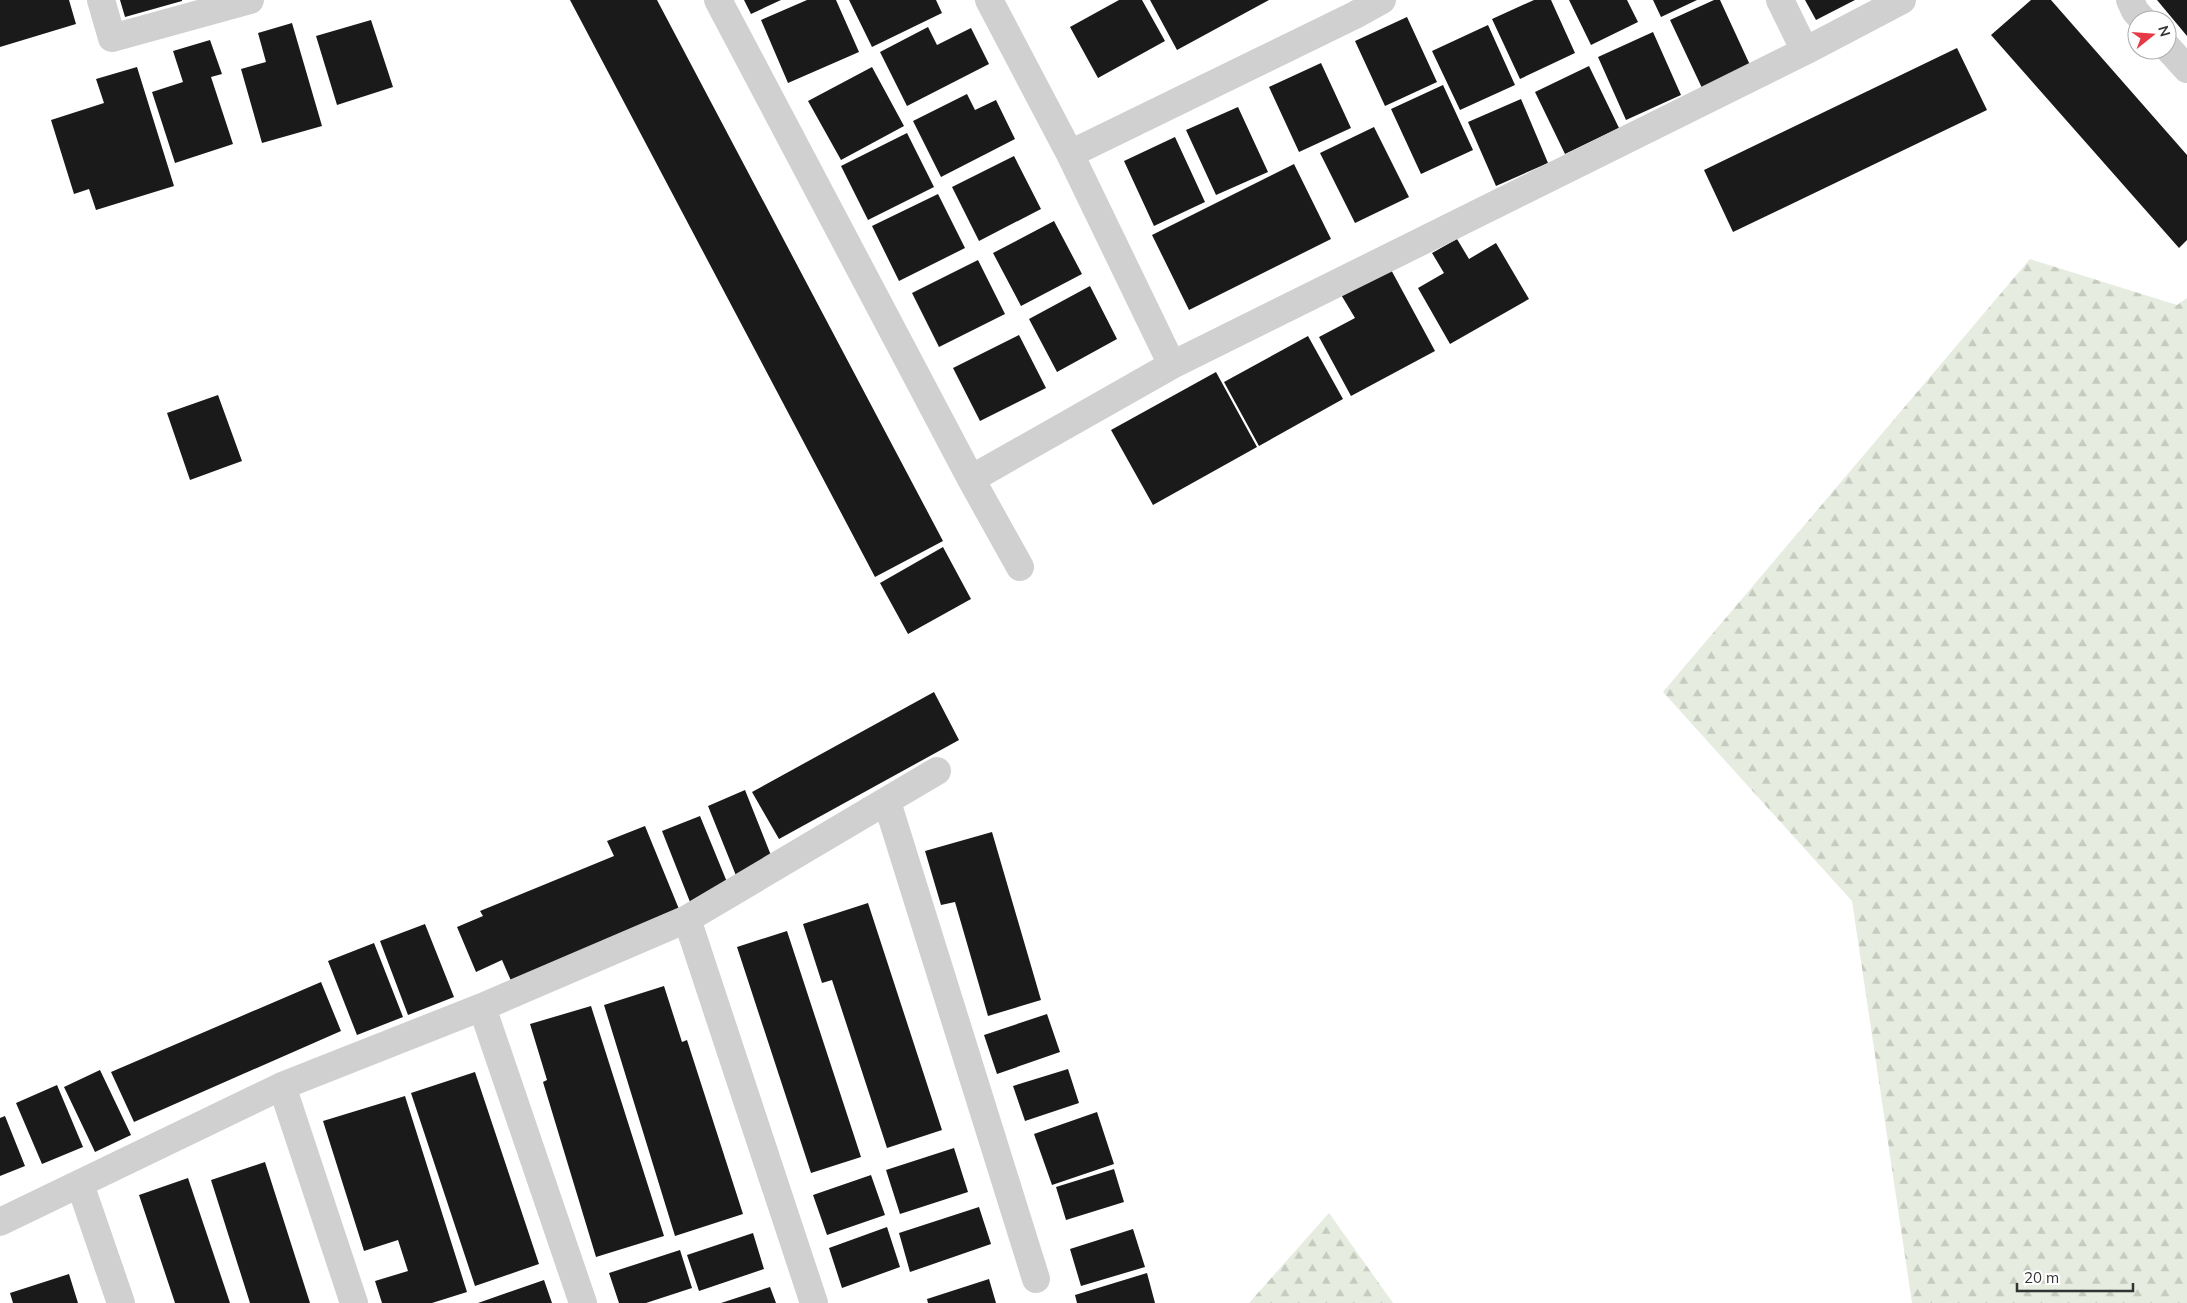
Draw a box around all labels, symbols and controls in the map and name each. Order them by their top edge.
north arrow [2127,10,2177,60]
text: N [2154,24,2175,39]
scale bar [2017,1260,2133,1292]
text: 20 m [2024,1268,2059,1287]

